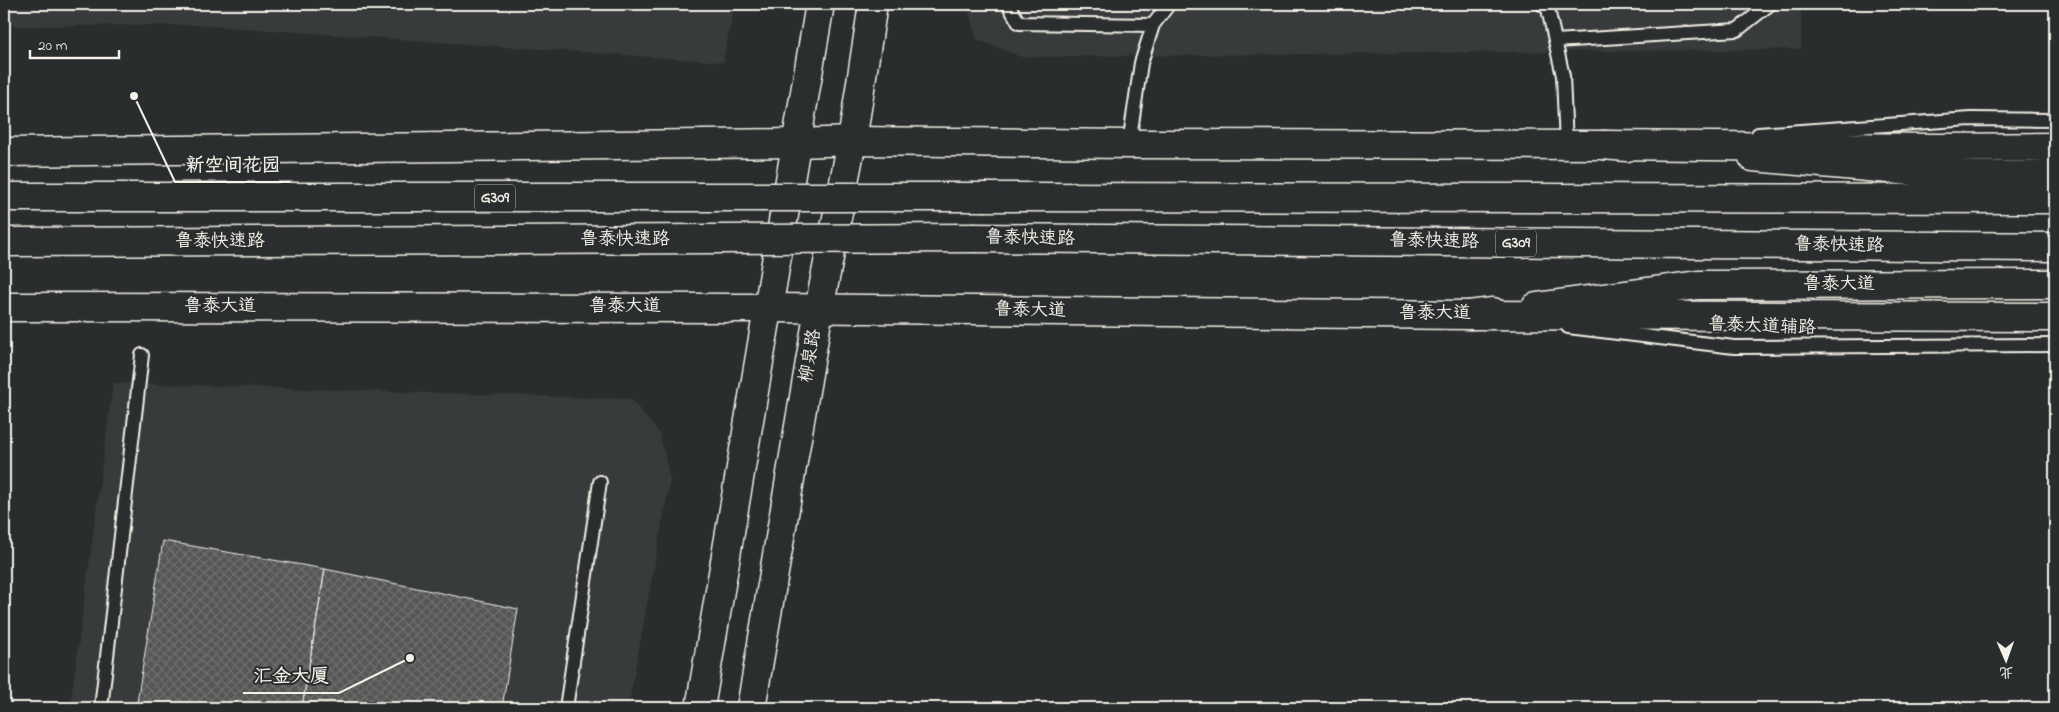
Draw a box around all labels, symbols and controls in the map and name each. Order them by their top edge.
scale bar [30,28,119,60]
text: 20 m [38,35,68,57]
callout: 新空间花园 [175,148,290,182]
text: 新空间花园 [185,153,281,180]
road number: G309 [475,184,515,212]
street label: 鲁泰快速路 [985,225,1075,253]
street label: 鲁泰快速路 [580,227,670,253]
street label: 鲁泰快速路 [1389,228,1479,256]
street label: 鲁泰快速路 [175,229,265,255]
road number: G309 [1496,230,1536,256]
street label: 鲁泰快速路 [1794,232,1884,260]
street label: 鲁泰大道 [1803,272,1875,298]
street label: 鲁泰大道 [184,294,256,320]
street label: 鲁泰大道 [589,294,661,320]
street label: 鲁泰大道 [994,297,1066,325]
street label: 鲁泰大道 [1399,301,1471,327]
street label: 鲁泰大道辅路 [1708,312,1816,342]
street label: 柳泉路 [794,327,828,385]
north arrow [1982,634,2032,684]
callout: 汇金大厦 [243,659,339,693]
text: 北 [1999,661,2014,682]
text: 汇金大厦 [253,664,329,691]

